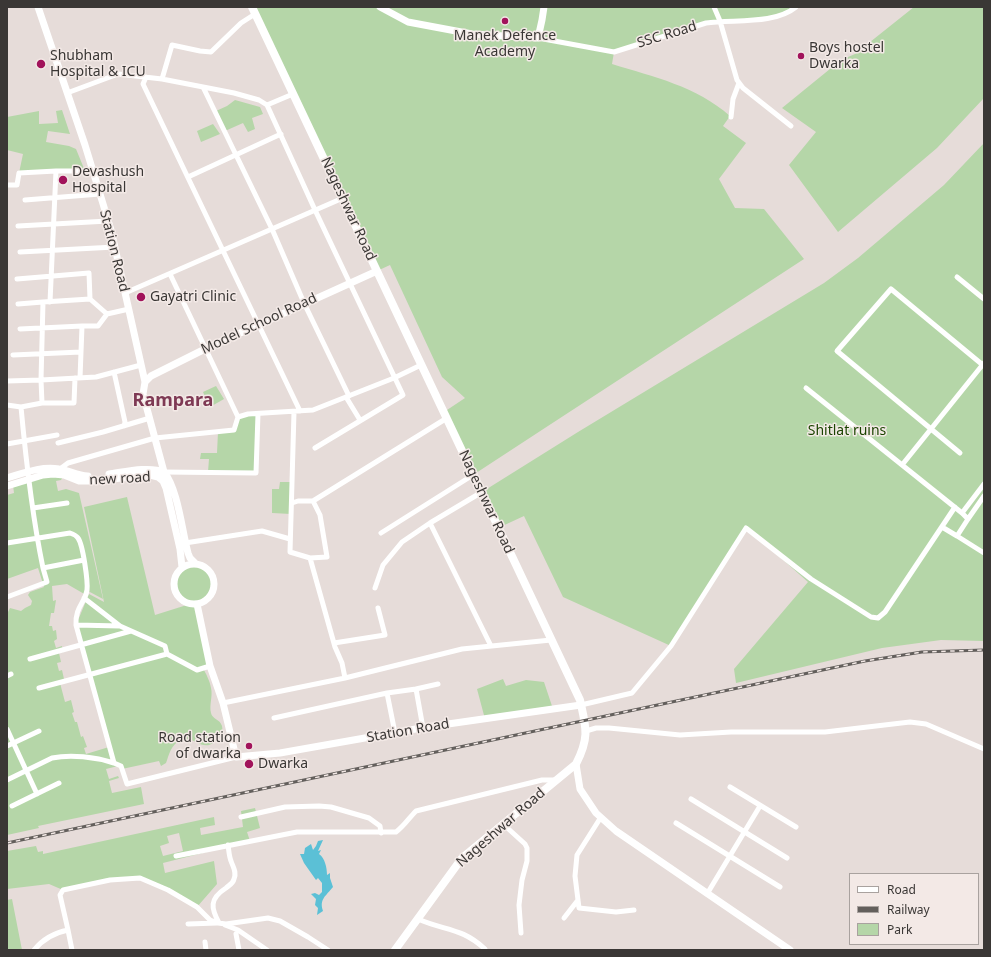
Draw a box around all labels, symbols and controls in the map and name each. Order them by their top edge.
marker: Manek Defence Academy [500,16,510,26]
street label: SSC Road [635,18,699,52]
place label: Manek Defence Academy [454,28,556,60]
place label: Boys hostel Dwarka [809,40,884,72]
place label: Shubham Hospital & ICU [50,48,146,80]
marker: Boys hostel Dwarka [796,51,806,61]
marker: Shubham Hospital & ICU [35,58,47,70]
street label: Nageshwar Road [317,155,379,263]
place label: Devashush Hospital [72,164,144,196]
marker: Devashush Hospital [57,174,69,186]
street label: Station Road [96,208,132,294]
place label: Gayatri Clinic [150,289,236,305]
street label: Model School Road [198,290,320,358]
marker: Gayatri Clinic [135,291,147,303]
district label: Rampara [133,390,213,412]
park label: Shitlat ruins [808,423,886,439]
street label: Nageshwar Road [455,448,517,556]
street label: new road [89,469,151,489]
street label: Station Road [365,715,451,747]
place label: Road station of dwarka [158,730,241,762]
marker: Road station of dwarka [244,741,254,751]
place label: Dwarka [258,756,308,772]
marker: Dwarka [243,758,255,770]
street label: Nageshwar Road [453,785,549,871]
legend [849,873,979,945]
text: Road [887,881,916,898]
text: Railway [887,901,930,918]
text: Park [887,921,912,938]

